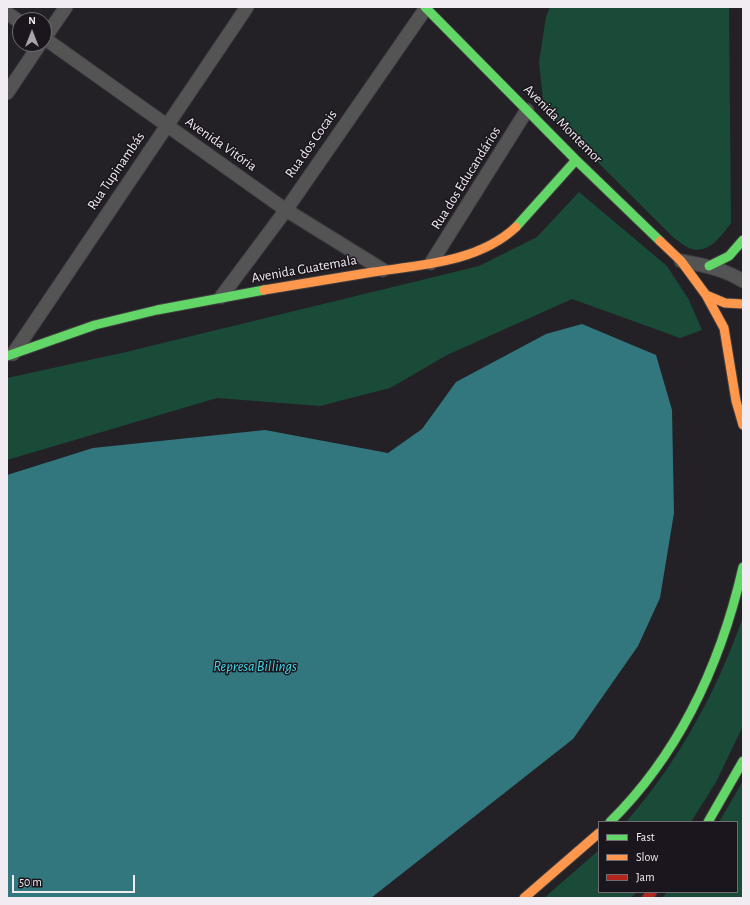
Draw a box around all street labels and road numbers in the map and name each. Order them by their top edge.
street label: Avenida Montemor [520,81,606,167]
street label: Rua dos Cocais [281,107,341,181]
street label: Avenida Vitória [182,113,260,175]
street label: Rua dos Educandários [428,123,504,233]
street label: Rua Tupinambás [84,129,148,213]
street label: Avenida Guatemala [250,251,358,287]

